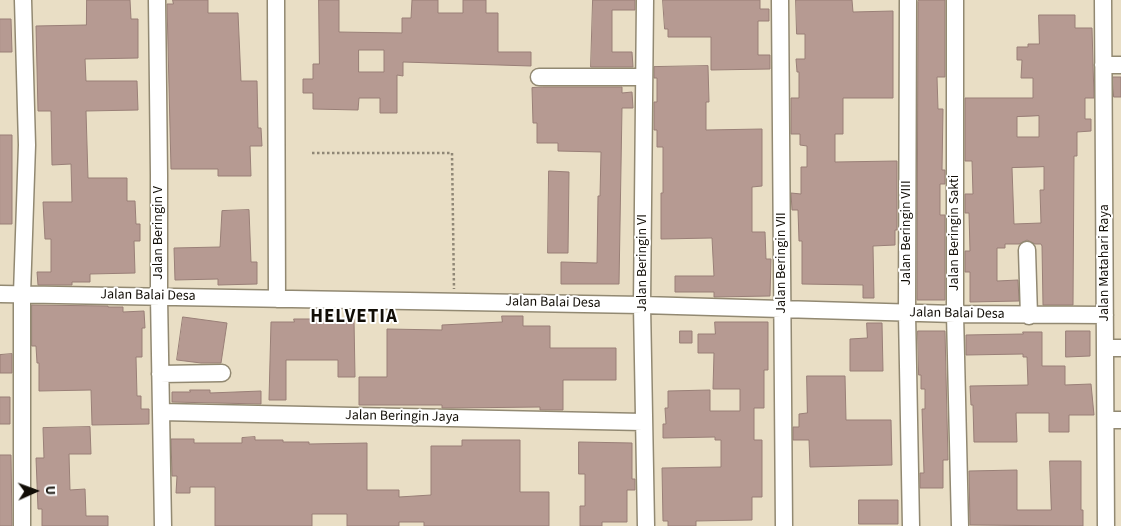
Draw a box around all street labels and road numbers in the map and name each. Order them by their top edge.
street label: Jalan Beringin Sakti [947,175,963,291]
street label: Jalan Beringin VIII [899,180,915,286]
street label: Jalan Beringin V [151,186,167,280]
street label: Jalan Matahari Raya [1097,204,1113,322]
street label: Jalan Beringin VII [774,212,790,314]
street label: Jalan Beringin VI [635,214,651,312]
street label: Jalan Balai Desa [100,287,196,305]
street label: Jalan Balai Desa [505,294,601,312]
street label: Jalan Balai Desa [909,305,1005,323]
street label: Jalan Beringin Jaya [345,408,459,426]

